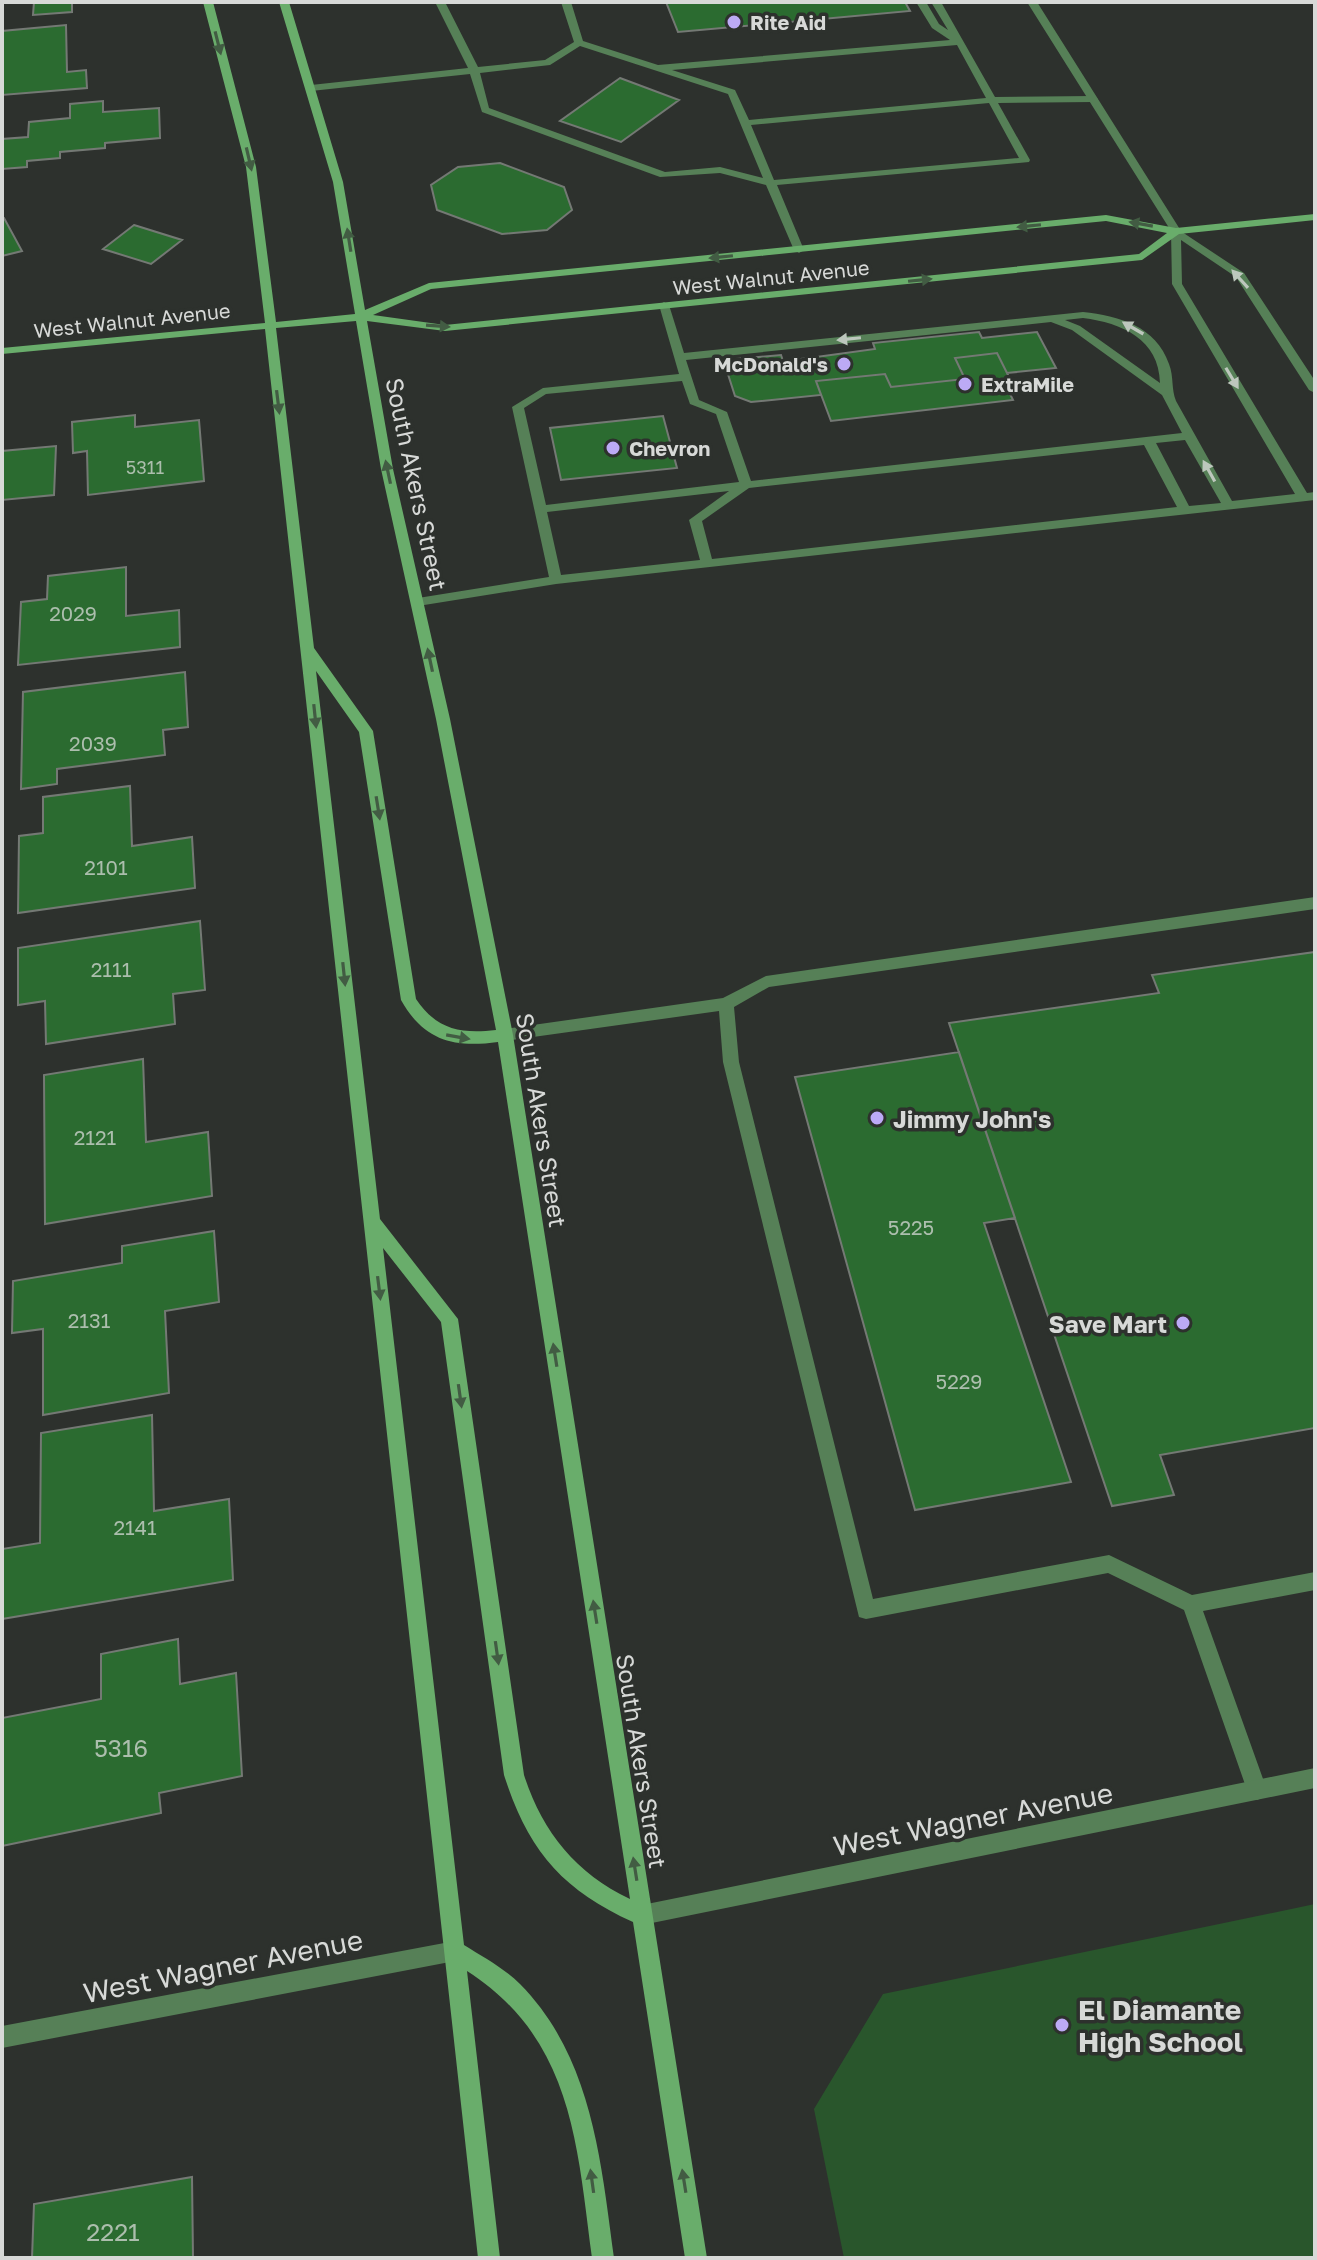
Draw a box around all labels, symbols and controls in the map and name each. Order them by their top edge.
place label: Rite Aid [750,10,826,34]
marker: Rite Aid [725,13,743,31]
one-way arrow [213,31,225,56]
one-way arrow [243,147,255,172]
one-way arrow [1129,218,1154,230]
one-way arrow [1016,219,1041,232]
one-way arrow [342,227,354,252]
one-way arrow [708,251,733,264]
street label: West Walnut Avenue [671,255,871,299]
one-way arrow [1231,269,1249,289]
one-way arrow [908,274,933,287]
street label: West Walnut Avenue [32,298,232,342]
one-way arrow [426,320,451,333]
one-way arrow [1122,321,1144,335]
one-way arrow [836,333,861,346]
place label: McDonald's [714,352,828,376]
marker: McDonald's [835,355,853,373]
one-way arrow [1225,367,1239,389]
place label: ExtraMile [981,372,1074,396]
street label: South Akers Street [380,375,454,593]
marker: ExtraMile [956,375,974,393]
one-way arrow [272,390,285,415]
place label: Chevron [629,436,710,460]
marker: Chevron [604,439,622,457]
house number: 5311 [126,456,164,478]
one-way arrow [381,459,394,484]
one-way arrow [1202,459,1216,482]
house number: 2029 [49,601,97,625]
one-way arrow [423,648,436,673]
one-way arrow [309,703,322,728]
house number: 2039 [69,731,117,755]
one-way arrow [372,796,384,821]
house number: 2101 [84,855,128,879]
house number: 2111 [91,957,132,981]
one-way arrow [337,962,350,987]
street label: South Akers Street [511,1011,573,1229]
one-way arrow [446,1032,471,1044]
place label: Jimmy John's [893,1104,1051,1133]
marker: Jimmy John's [868,1109,886,1127]
house number: 2121 [74,1125,117,1149]
house number: 5225 [888,1215,934,1239]
one-way arrow [372,1276,385,1301]
house number: 2131 [68,1308,111,1332]
place label: Save Mart [1049,1309,1167,1338]
marker: Save Mart [1174,1314,1192,1332]
one-way arrow [548,1342,561,1367]
house number: 5229 [936,1369,982,1393]
one-way arrow [454,1384,467,1409]
house number: 2141 [113,1515,157,1539]
one-way arrow [588,1599,601,1624]
one-way arrow [491,1641,504,1666]
street label: South Akers Street [611,1652,673,1870]
house number: 5316 [94,1733,148,1762]
street label: West Wagner Avenue [830,1776,1116,1862]
one-way arrow [628,1856,641,1881]
street label: West Wagner Avenue [80,1923,366,2009]
place label: El Diamante High School [1078,1993,1243,2058]
marker: El Diamante High School [1053,2016,1071,2034]
one-way arrow [585,2168,598,2193]
one-way arrow [677,2168,690,2193]
house number: 2221 [86,2217,140,2246]

